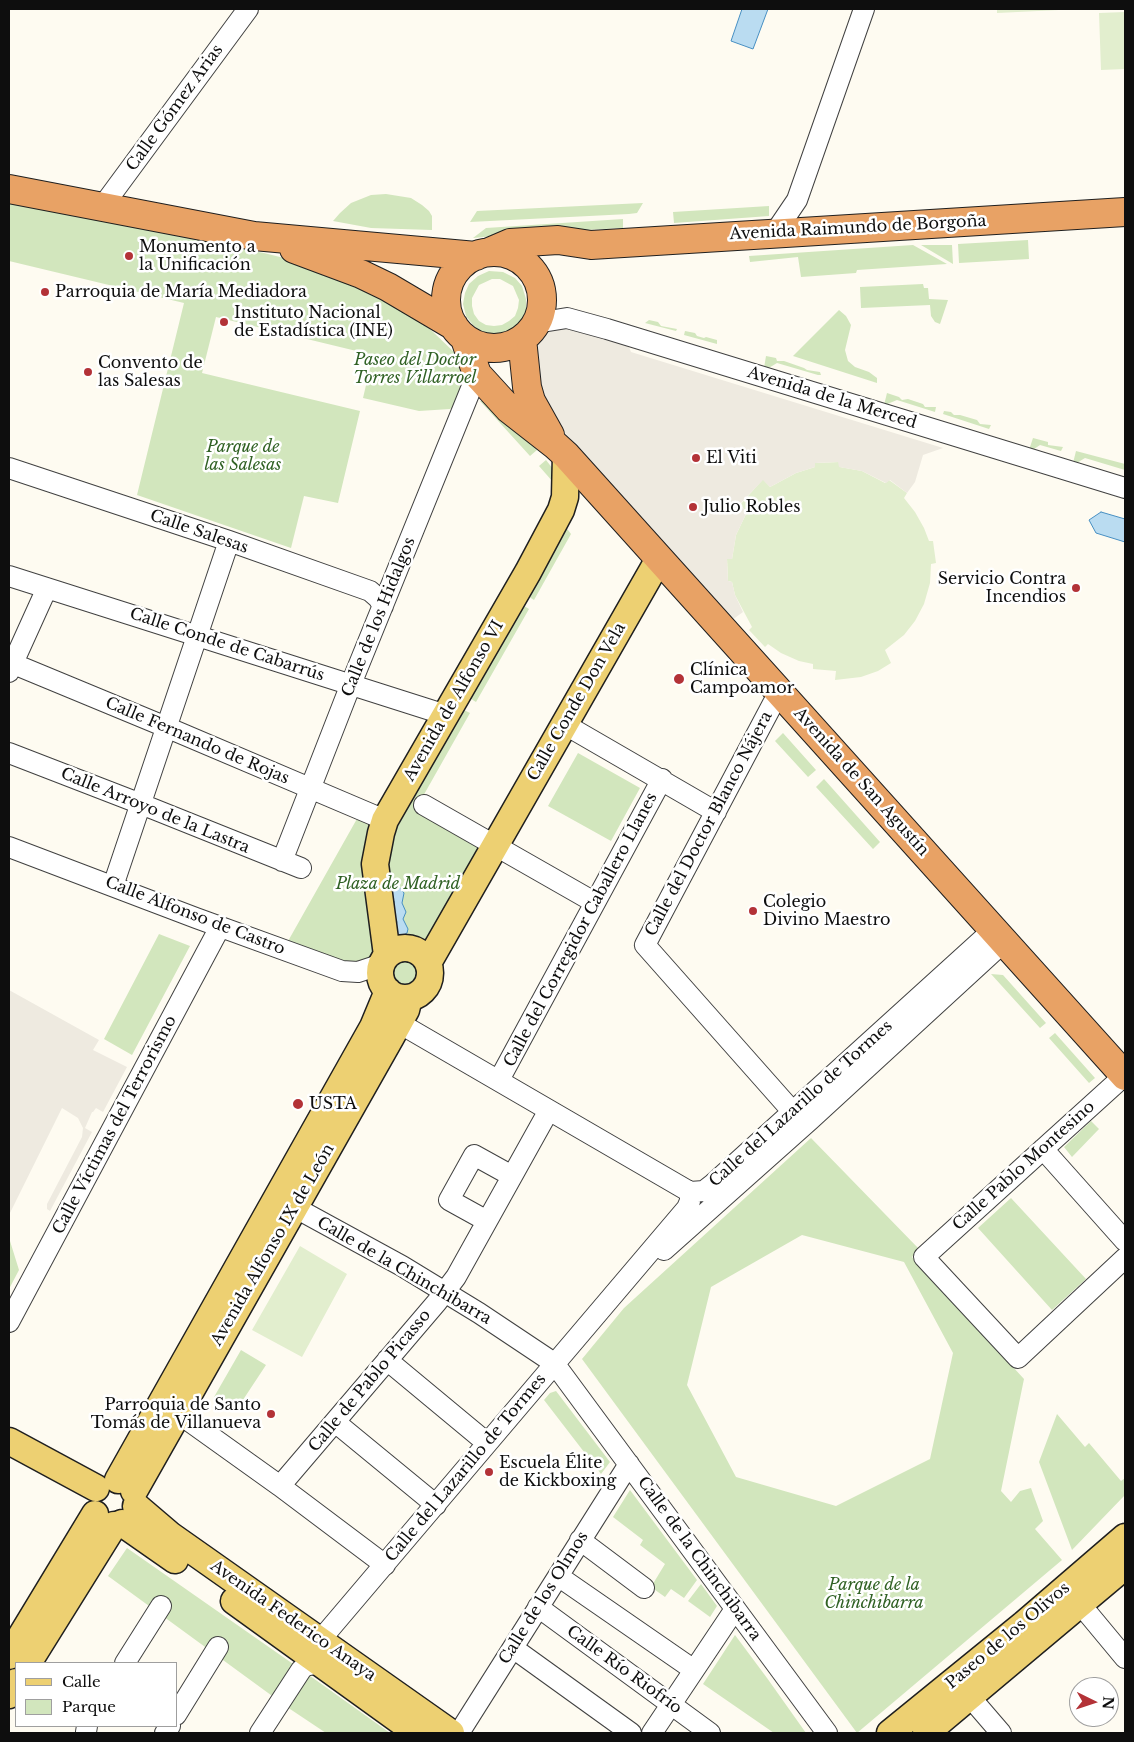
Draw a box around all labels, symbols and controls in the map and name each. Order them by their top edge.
street label: Calle Gómez Arias [123,41,227,175]
street label: Avenida Raimundo de Borgoña [729,212,987,244]
place label: Monumento a la Unificación [139,237,256,275]
marker: Monumento a la Unificación [123,250,135,262]
place label: Parroquia de María Mediadora [55,282,307,302]
marker: Parroquia de María Mediadora [39,286,51,298]
place label: Instituto Nacional de Estadística (INE) [234,303,393,341]
marker: Instituto Nacional de Estadística (INE) [218,316,230,328]
park label: Paseo del Doctor Torres Villarroel [353,350,477,388]
place label: Convento de las Salesas [98,353,203,391]
street label: Avenida de la Merced [745,363,919,433]
marker: Convento de las Salesas [82,366,94,378]
park label: Parque de las Salesas [205,437,281,475]
place label: El Viti [706,448,757,468]
marker: El Viti [690,452,702,464]
place label: Julio Robles [703,497,800,517]
marker: Julio Robles [687,501,699,513]
street label: Calle Salesas [147,506,251,558]
street label: Calle de los Hidalgos [338,534,420,700]
place label: Servicio Contra Incendios [938,569,1066,607]
marker: Servicio Contra Incendios [1070,582,1082,594]
street label: Calle Conde de Cabarrús [127,604,327,686]
street label: Avenida de Alfonso VI [400,617,508,785]
street label: Calle Conde Don Vela [524,620,630,784]
place label: Clínica Campoamor [690,660,794,698]
marker: Clínica Campoamor [672,672,686,686]
street label: Calle Fernando de Rojas [102,693,292,789]
street label: Avenida de San Agustín [789,704,933,860]
street label: Calle del Doctor Blanco Nájera [641,708,777,940]
street label: Calle Arroyo de la Lastra [58,764,252,858]
street label: Calle del Corregidor Caballero Llanes [500,790,662,1070]
street label: Calle Alfonso de Castro [102,873,288,959]
park label: Plaza de Madrid [336,874,460,894]
place label: Colegio Divino Maestro [763,892,891,930]
marker: Colegio Divino Maestro [747,905,759,917]
street label: Calle Víctimas del Terrorismo [49,1012,181,1238]
street label: Calle del Lazarillo de Tormes [705,1017,897,1191]
place label: USTA [309,1094,357,1114]
marker: USTA [291,1097,305,1111]
street label: Calle Pablo Montesino [949,1097,1099,1235]
street label: Avenida Alfonso IX de León [207,1141,339,1349]
street label: Calle de la Chinchibarra [314,1213,494,1329]
street label: Calle de Pablo Picasso [305,1306,435,1456]
street label: Calle del Lazarillo de Tormes [382,1370,550,1566]
place label: Parroquia de Santo Tomás de Villanueva [91,1395,261,1433]
marker: Parroquia de Santo Tomás de Villanueva [265,1408,277,1420]
place label: Escuela Élite de Kickboxing [499,1453,616,1491]
marker: Escuela Élite de Kickboxing [483,1466,495,1478]
street label: Calle de la Chinchibarra [633,1473,765,1645]
street label: Calle de los Olmos [495,1528,593,1668]
street label: Avenida Federico Anaya [207,1556,379,1686]
park label: Parque de la Chinchibarra [824,1575,924,1613]
street label: Paseo de los Olivos [942,1579,1074,1693]
street label: Calle Río Riofrío [563,1622,685,1718]
legend [15,1662,178,1727]
text: Calle [62,1672,101,1691]
north arrow [1069,1677,1119,1727]
text: N [1099,1696,1117,1710]
text: Parque [62,1697,116,1716]

